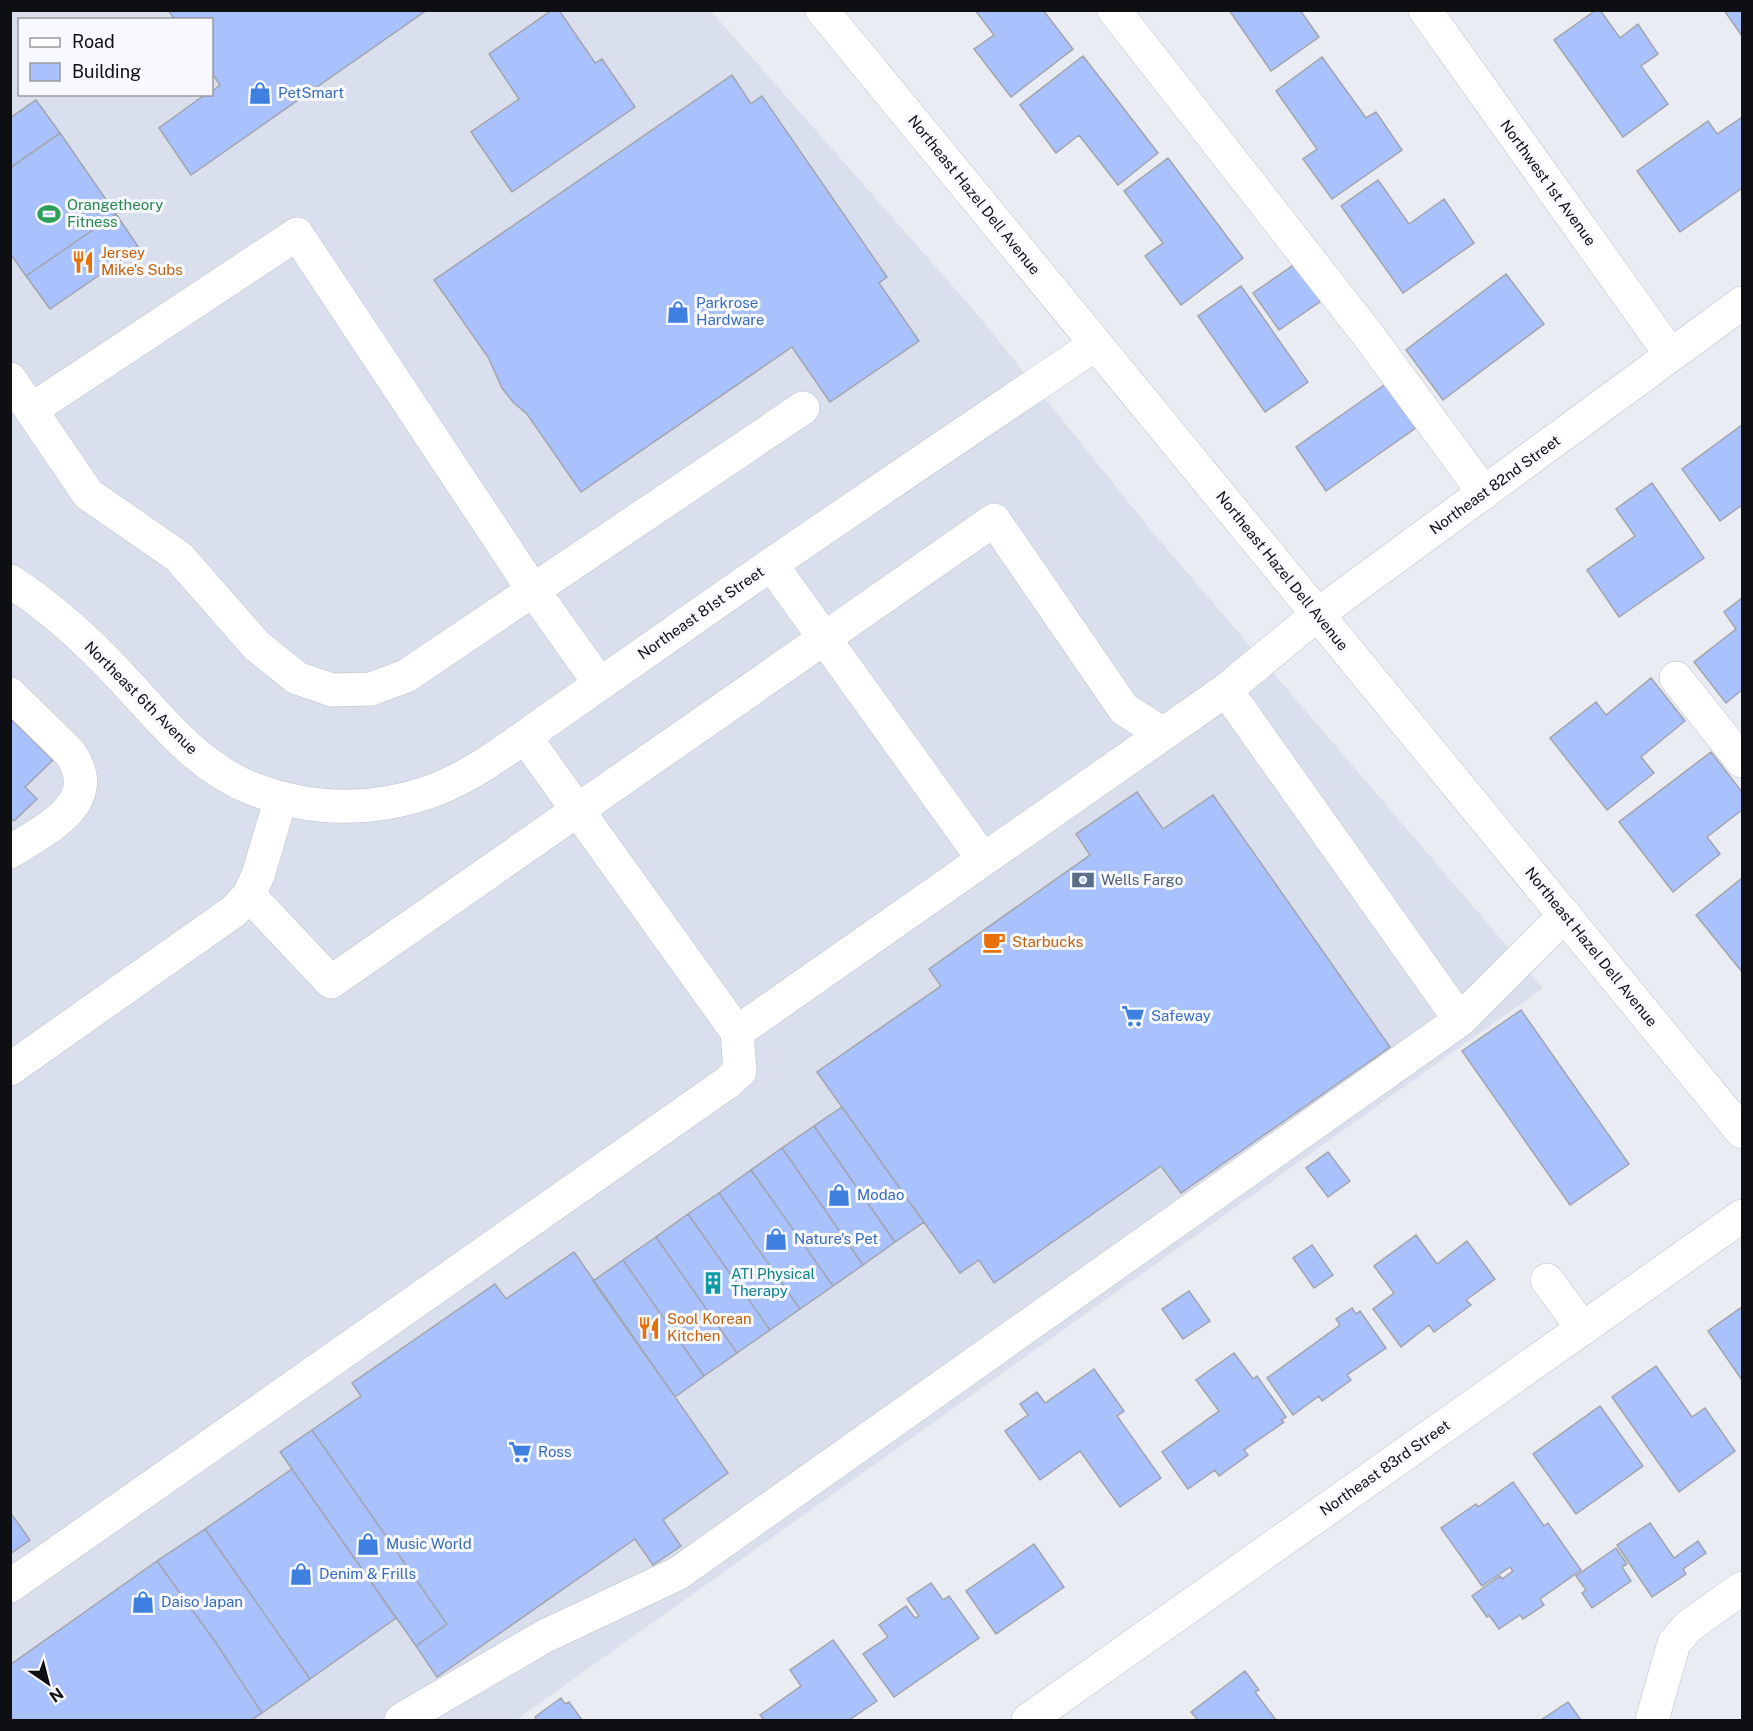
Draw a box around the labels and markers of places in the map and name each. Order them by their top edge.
shop icon: PetSmart [247,80,273,106]
place label: PetSmart [278,84,344,101]
place label: Orangetheory Fitness [67,196,163,230]
sports icon: Orangetheory Fitness [36,201,62,227]
place label: Jersey Mike's Subs [101,244,183,278]
restaurant icon: Jersey Mike's Subs [70,249,96,275]
place label: Parkrose Hardware [696,294,764,328]
shop icon: Parkrose Hardware [665,299,691,325]
bank icon: Wells Fargo [1070,867,1096,893]
place label: Wells Fargo [1101,871,1183,888]
cafe icon: Starbucks [981,929,1007,955]
place label: Starbucks [1012,933,1083,950]
supermarket icon: Safeway [1120,1003,1146,1029]
place label: Safeway [1151,1007,1211,1024]
shop icon: Modao [826,1182,852,1208]
place label: Modao [857,1186,904,1203]
shop icon: Nature's Pet [763,1226,789,1252]
place label: Nature's Pet [794,1230,878,1247]
place label: ATI Physical Therapy [731,1265,815,1299]
building icon: ATI Physical Therapy [700,1270,726,1296]
place label: Sool Korean Kitchen [667,1310,752,1344]
restaurant icon: Sool Korean Kitchen [636,1315,662,1341]
supermarket icon: Ross [507,1439,533,1465]
place label: Ross [538,1443,571,1460]
shop icon: Music World [355,1531,381,1557]
place label: Music World [386,1535,472,1552]
shop icon: Denim & Frills [288,1561,314,1587]
place label: Denim & Frills [319,1565,416,1582]
shop icon: Daiso Japan [130,1589,156,1615]
place label: Daiso Japan [161,1593,243,1610]

